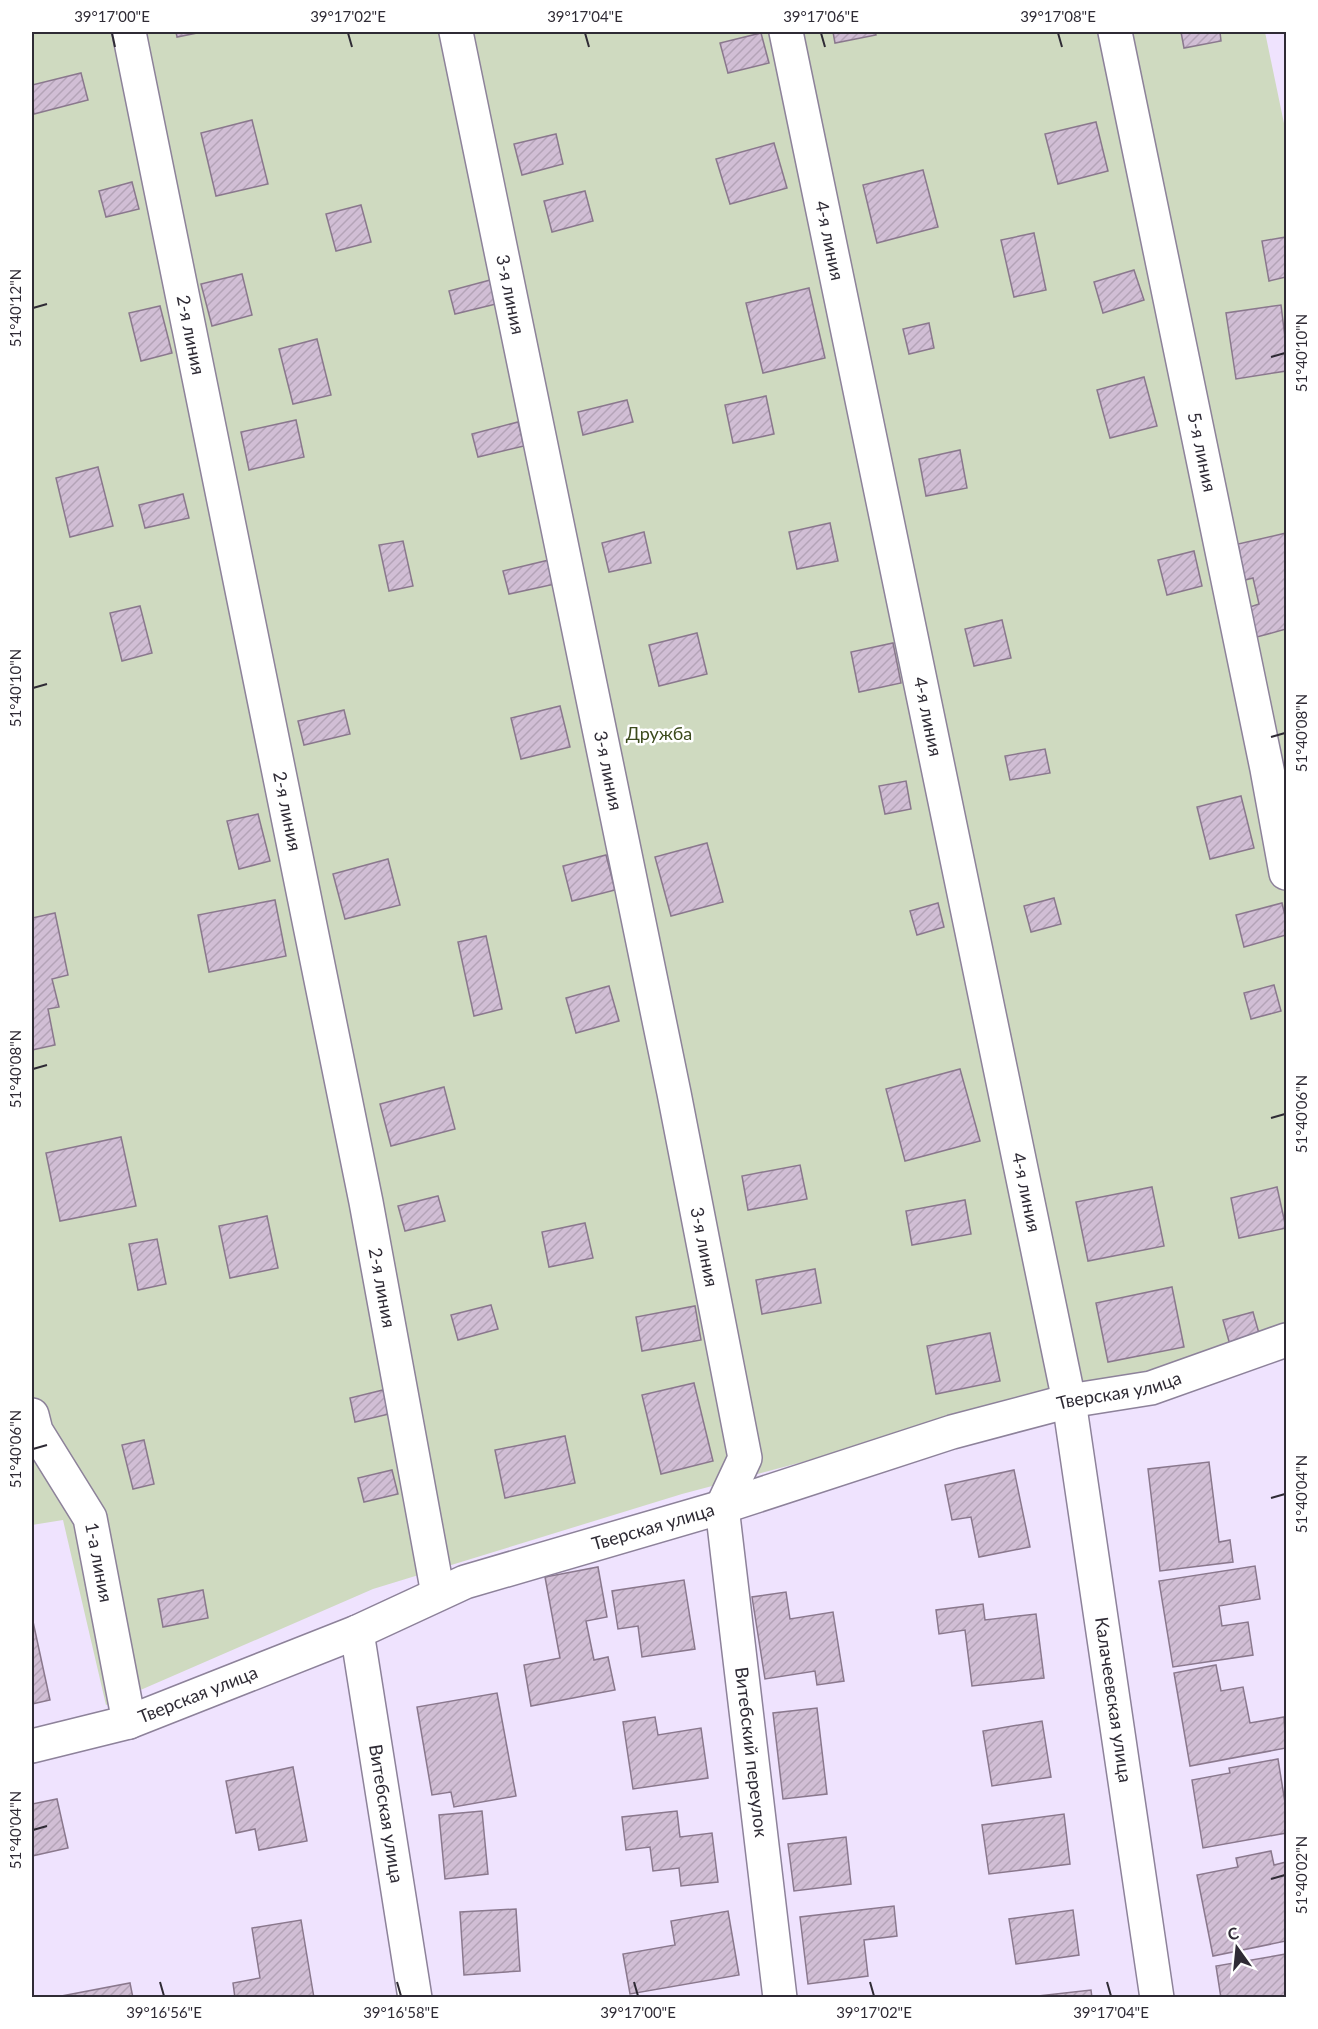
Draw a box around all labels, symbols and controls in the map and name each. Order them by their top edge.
text: 39°17'00"E [74,7,150,25]
text: 39°17'02"E [310,7,386,25]
text: 39°17'04"E [547,7,623,25]
text: 39°17'06"E [783,7,859,25]
text: 39°17'08"E [1020,7,1096,25]
street label: 4-я линия [811,199,849,282]
street label: 3-я линия [492,252,530,336]
text: 51°40'12"N [6,269,24,347]
street label: 2-я линия [173,293,210,376]
text: 51°40'10"N [1292,314,1310,392]
street label: 5-я линия [1184,410,1222,494]
text: 51°40'10"N [6,649,24,727]
street label: 4-я линия [910,674,947,758]
text: 51°40'08"N [1292,694,1310,772]
park label: Дружба [626,722,692,744]
street label: 3-я линия [590,729,628,812]
street label: 2-я линия [269,769,307,853]
text: 51°40'08"N [6,1030,24,1108]
text: 51°40'06"N [1292,1075,1310,1153]
street label: 4-я линия [1008,1150,1046,1234]
street label: 3-я линия [686,1205,723,1289]
street label: 2-я линия [365,1246,401,1329]
street label: Тверская улица [1054,1366,1184,1414]
text: 51°40'06"N [6,1410,24,1488]
text: 51°40'04"N [1292,1455,1310,1533]
street label: Тверская улица [589,1498,717,1554]
street label: 1-а линия [81,1520,118,1604]
street label: Калачеевская улица [1091,1615,1137,1784]
street label: Тверская улица [135,1660,261,1727]
street label: Витебский переулок [731,1666,773,1839]
street label: Витебская улица [365,1743,409,1885]
text: 51°40'04"N [6,1791,24,1869]
text: 51°40'02"N [1292,1836,1310,1914]
north arrow [1207,1918,1267,1978]
text: С [1225,1922,1241,1944]
text: 39°16'56"E [126,2003,202,2021]
text: 39°16'58"E [363,2003,439,2021]
text: 39°17'00"E [600,2003,676,2021]
text: 39°17'02"E [836,2003,912,2021]
text: 39°17'04"E [1073,2003,1149,2021]

